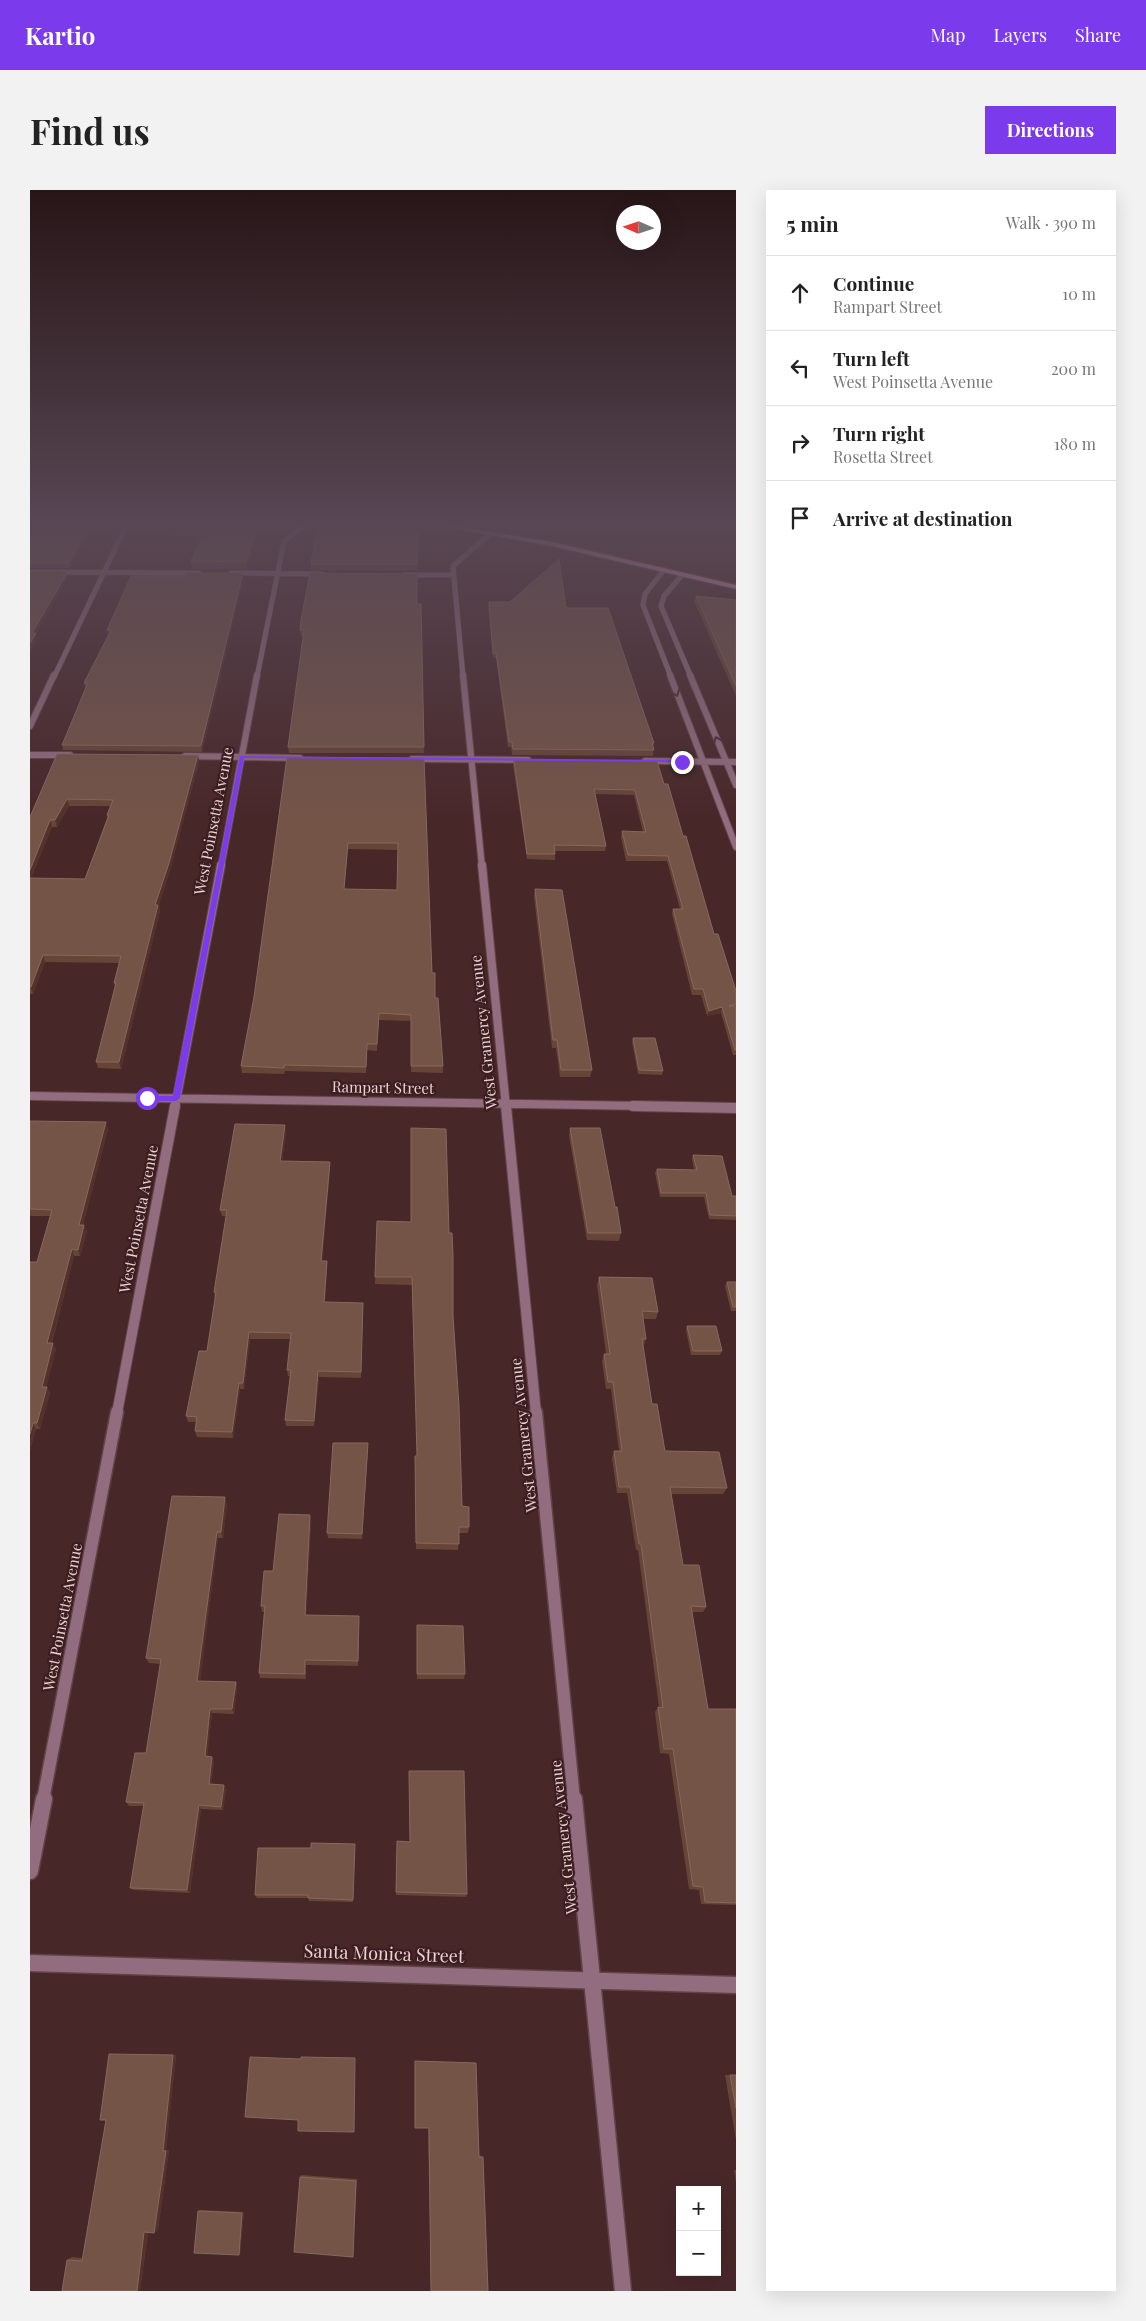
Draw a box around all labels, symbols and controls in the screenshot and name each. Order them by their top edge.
text: Kartio [25,19,95,51]
text: Map [930,23,965,47]
text: Layers [993,23,1047,47]
text: Share [1075,23,1121,47]
button: Directions [985,106,1116,154]
text: Find us [30,107,150,154]
north arrow [616,205,661,250]
text: 5 min [786,209,839,237]
text: Walk · 390 m [1006,212,1096,233]
text: Continue [833,270,914,296]
icon: ahead [786,279,814,307]
text: 10 m [1062,283,1096,304]
text: Rampart Street [833,296,942,317]
text: Turn left [833,345,910,371]
icon: left [786,354,814,382]
text: 200 m [1051,358,1096,379]
text: West Poinsetta Avenue [833,371,993,392]
text: Turn right [833,420,925,446]
icon: right [786,429,814,457]
text: 180 m [1054,433,1096,454]
text: Rosetta Street [833,446,933,467]
icon: arrive [786,504,814,532]
text: Arrive at destination [833,505,1013,531]
one-way arrow [670,688,680,697]
one-way arrow [713,736,724,745]
street label: West Poinsetta Avenue [189,745,237,897]
route end [671,751,694,774]
street label: West Gramercy Avenue [465,954,501,1111]
street label: Rampart Street [332,1076,435,1098]
route start [136,1087,159,1110]
street label: West Poinsetta Avenue [114,1143,162,1295]
street label: West Gramercy Avenue [505,1357,541,1514]
street label: West Poinsetta Avenue [38,1541,86,1693]
street label: West Gramercy Avenue [545,1759,581,1916]
street label: Santa Monica Street [303,1938,465,1968]
map controls [676,2186,721,2276]
button: + [676,2186,721,2231]
button: − [676,2231,721,2276]

